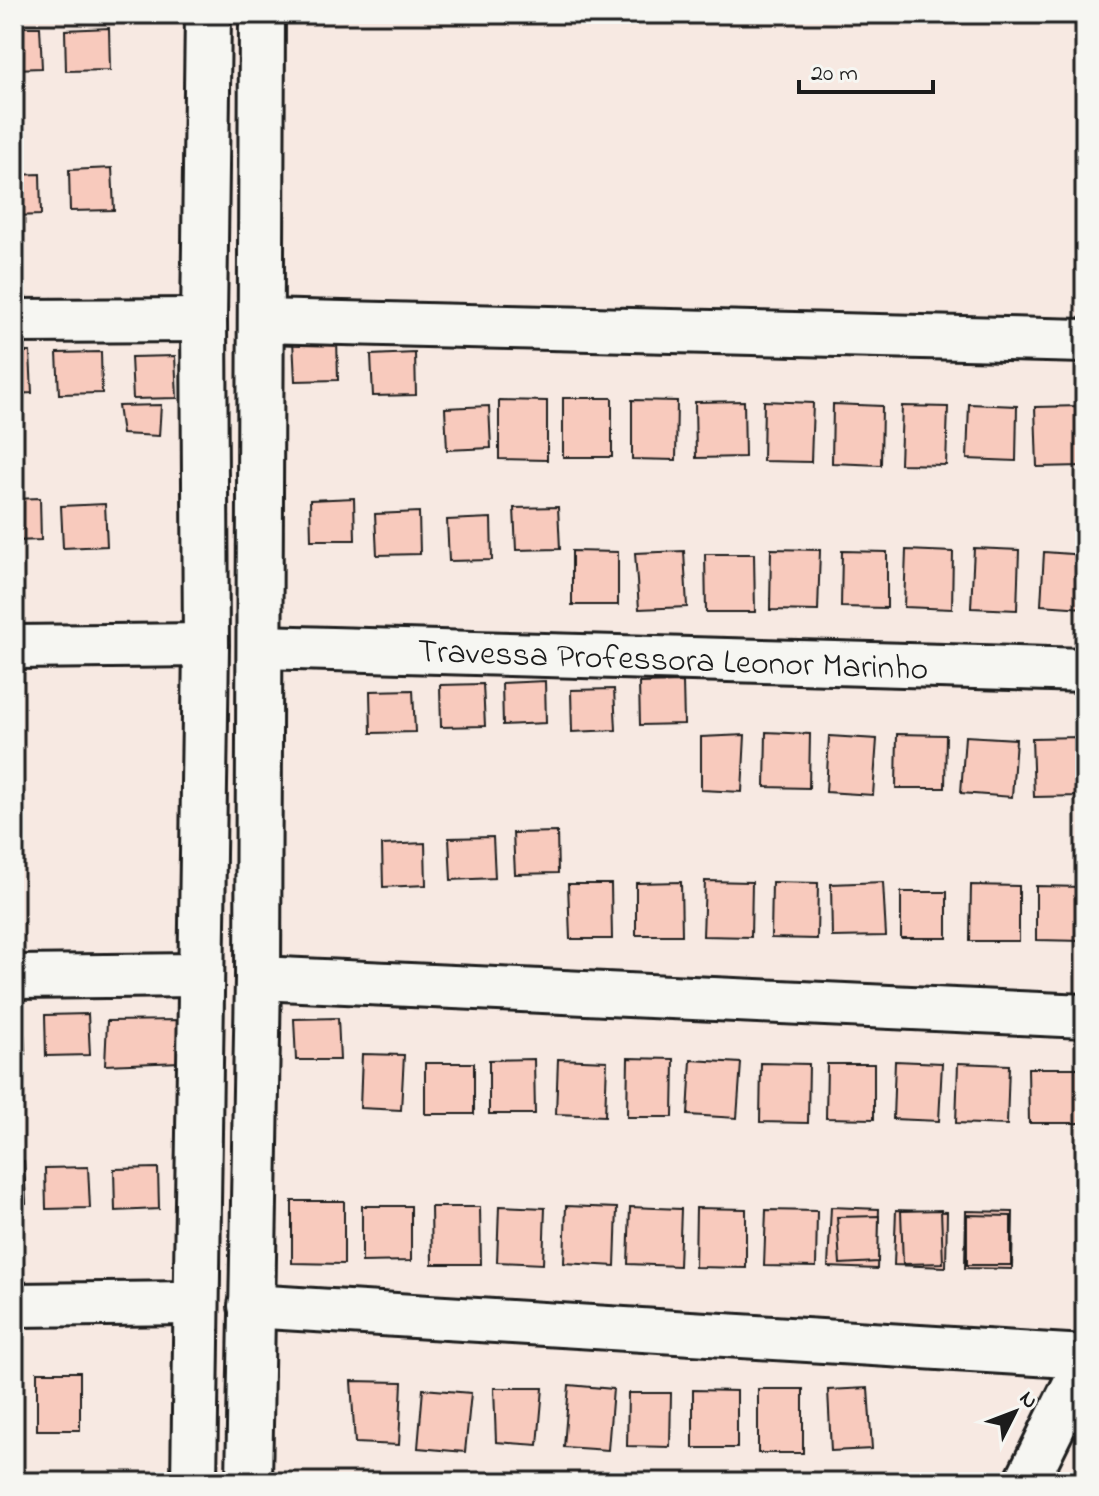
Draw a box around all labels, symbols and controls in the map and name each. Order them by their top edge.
scale bar [799,44,933,94]
text: 20 m [811,57,858,92]
street label: Travessa Professora Leonor Marinho [417,628,929,696]
north arrow [975,1372,1055,1452]
text: N [1011,1384,1044,1417]

